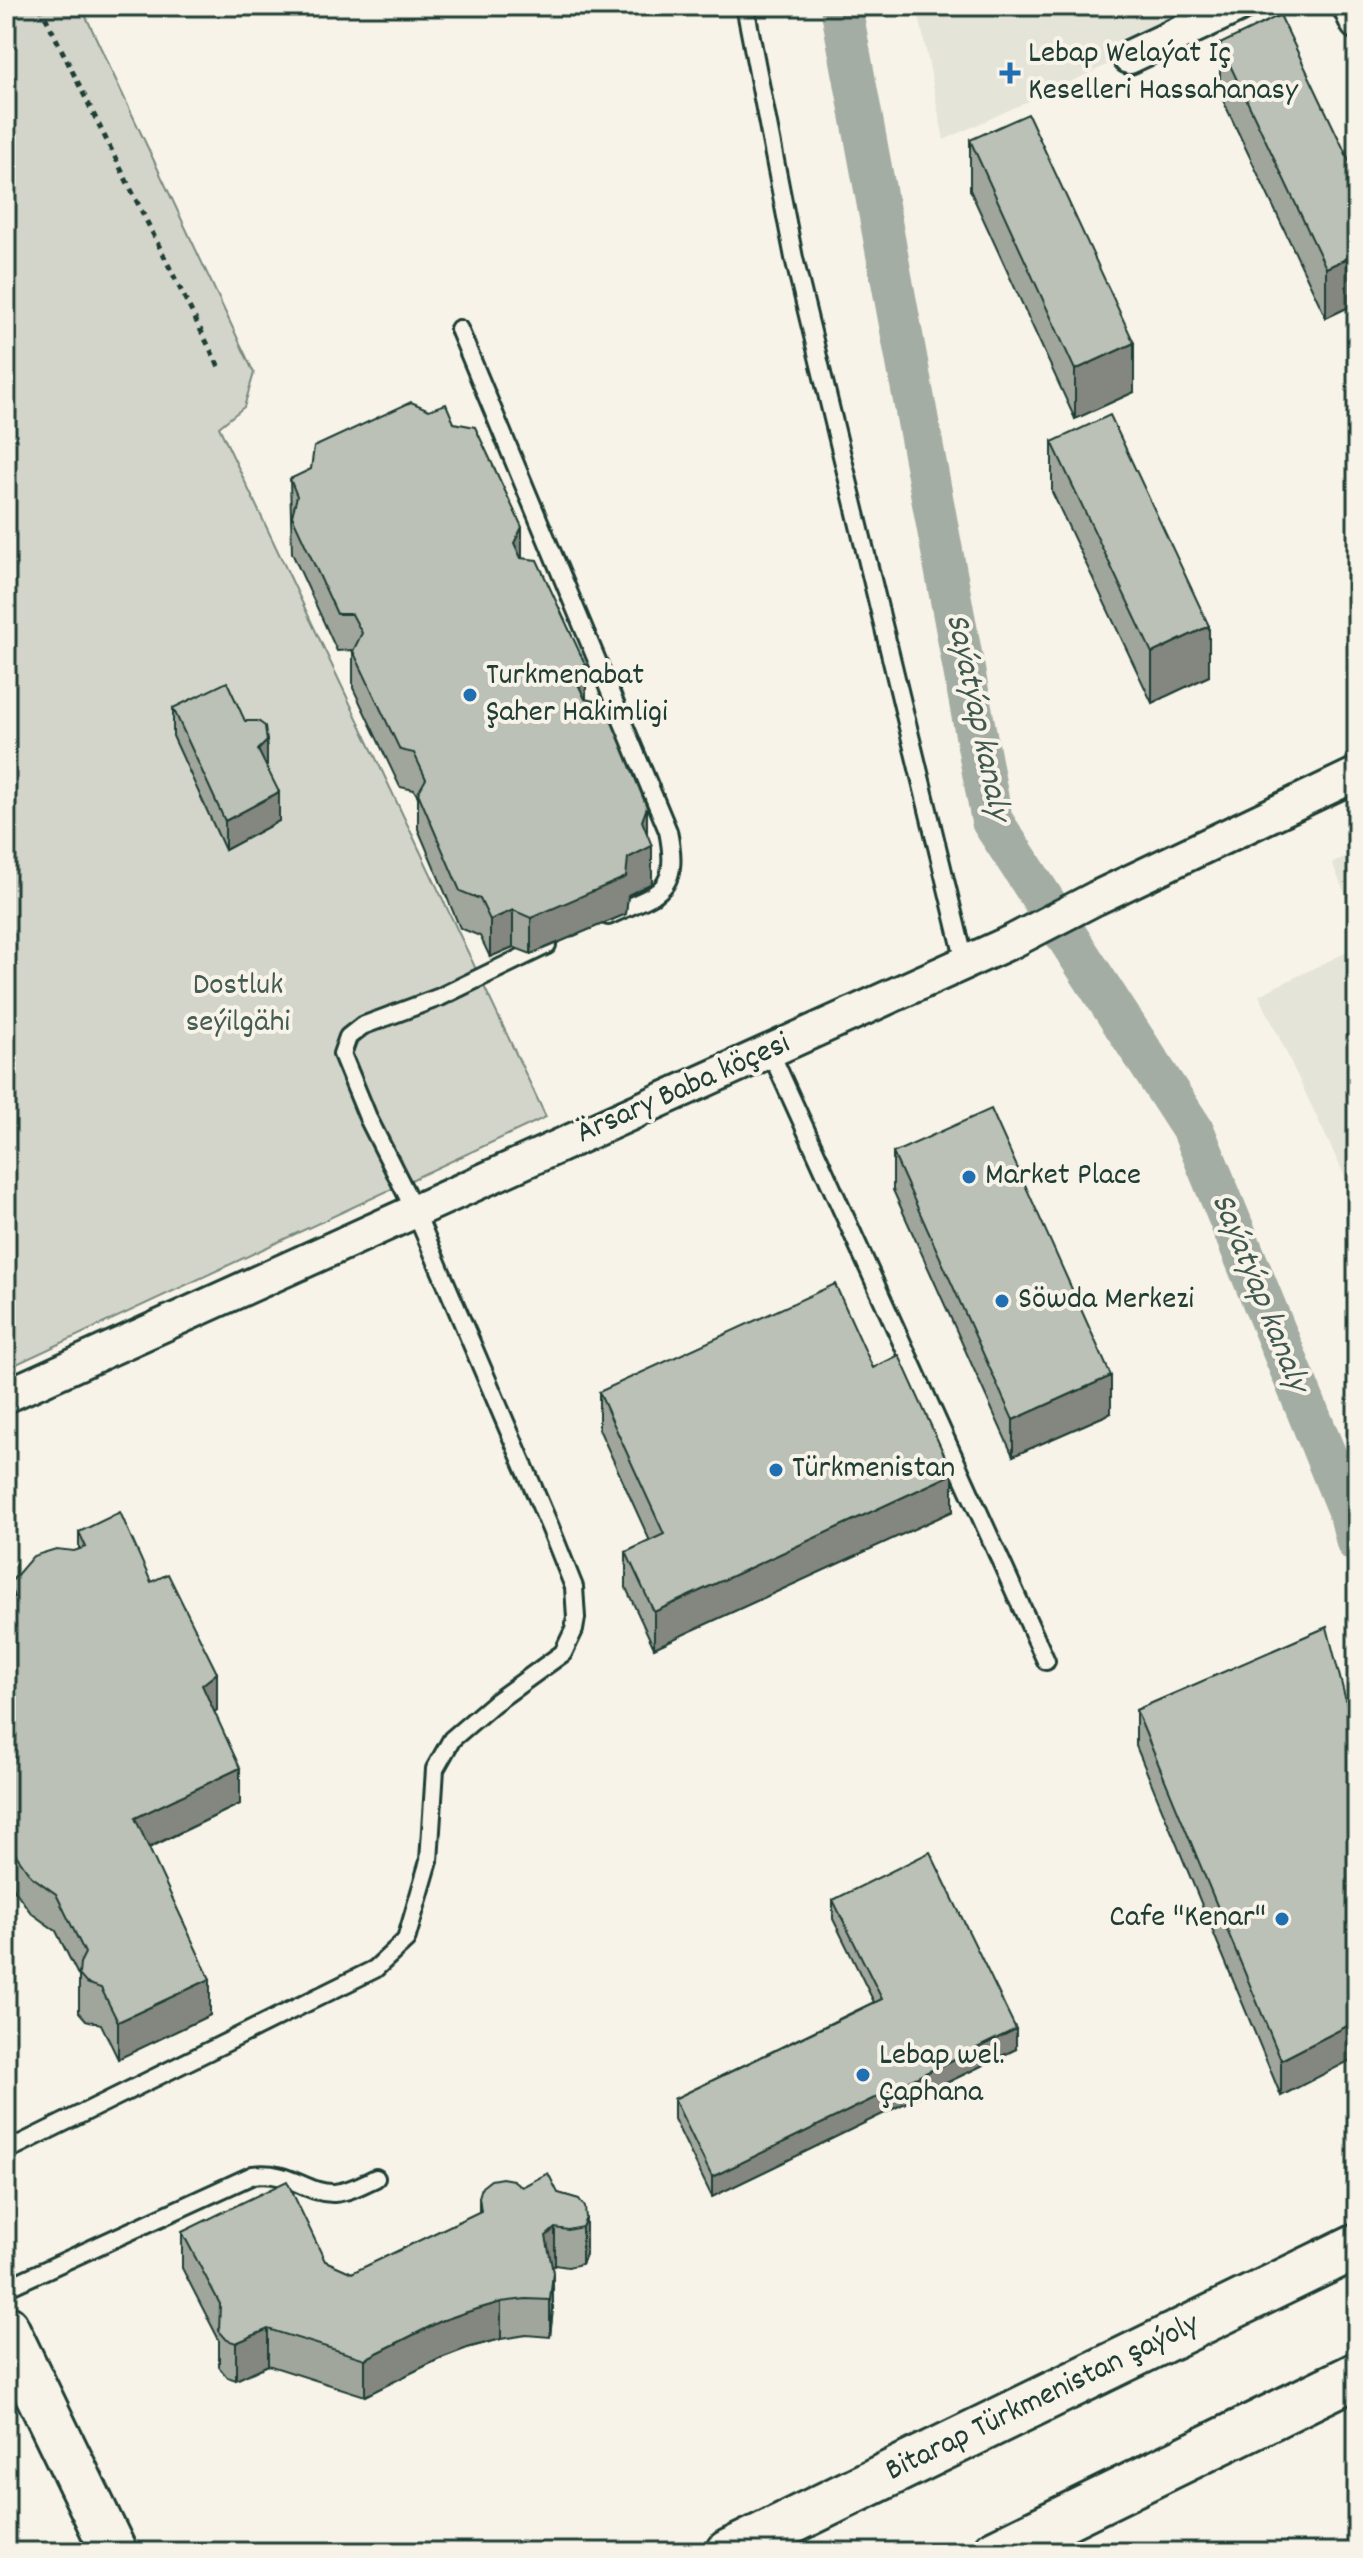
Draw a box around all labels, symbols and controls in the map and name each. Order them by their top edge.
place label: Lebap Welaýat Iç Keselleri Hassahanasy [1028,32,1299,115]
marker: Lebap Welaýat Iç Keselleri Hassahanasy [999,62,1021,84]
water label: Saýatýap kanaly [930,609,1023,829]
place label: Turkmenabat Şaher Hakimligi [486,654,668,737]
marker: Turkmenabat Şaher Hakimligi [461,686,479,704]
park label: Dostluk seýilgähi [186,964,290,1047]
street label: Ärsary Baba köçesi [570,1022,798,1158]
place label: Market Place [985,1154,1141,1200]
marker: Market Place [960,1168,978,1186]
water label: Saýatýap kanaly [1196,1187,1322,1403]
place label: Söwda Merkezi [1018,1278,1194,1324]
marker: Söwda Merkezi [993,1292,1011,1310]
place label: Türkmenistan [792,1447,955,1493]
marker: Türkmenistan [767,1461,785,1479]
place label: Cafe "Kenar" [1109,1896,1266,1942]
marker: Cafe "Kenar" [1273,1910,1291,1928]
place label: Lebap wel. Çaphana [879,2034,1005,2117]
marker: Lebap wel. Çaphana [854,2066,872,2084]
street label: Bitarap Türkmenistan şaýoly [878,2302,1209,2495]

